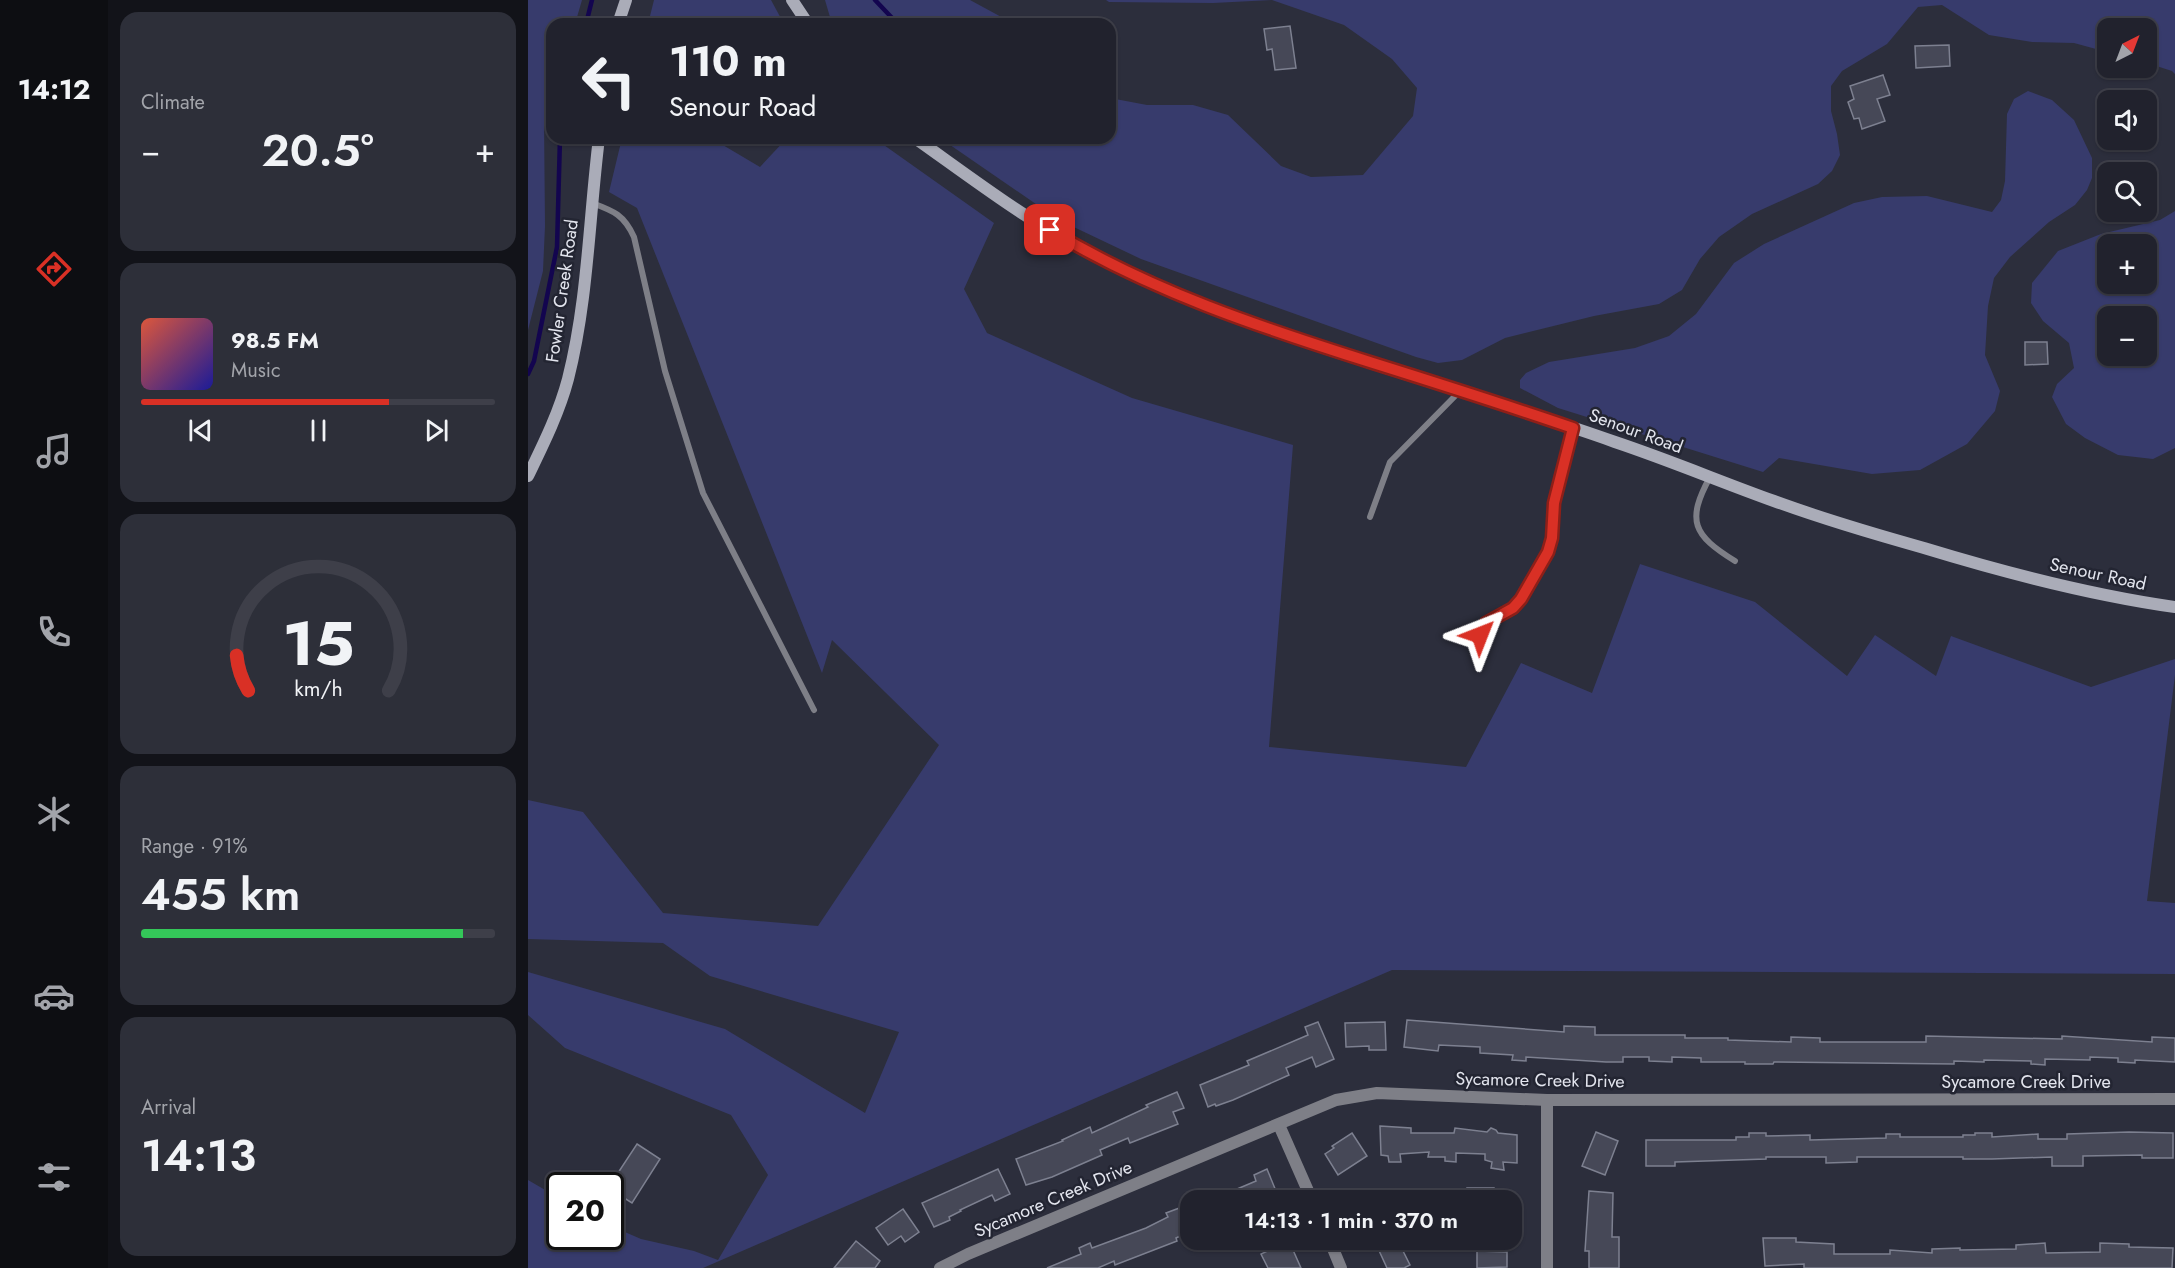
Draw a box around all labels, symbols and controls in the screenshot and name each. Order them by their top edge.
north arrow [2097,18,2157,78]
map controls [2097,18,2157,366]
text: 110 m [669,31,787,92]
icon: left [570,42,648,120]
text: 14:12 [18,70,90,109]
text: Senour Road [669,87,816,126]
text: Climate [141,88,205,117]
button: sound [2097,90,2157,150]
text: 20.5° [261,118,374,183]
text: − [141,127,160,174]
text: + [475,127,495,174]
button: search [2097,162,2157,222]
pin [1024,204,1075,255]
icon: arrive [1033,213,1066,246]
street label: Fowler Creek Road [539,218,585,364]
button: + [2097,234,2157,294]
icon: directions [33,248,75,290]
button: − [2097,306,2157,366]
text: 98.5 FM [231,324,319,356]
text: Music [231,356,281,385]
street label: Senour Road [1585,402,1687,460]
icon: previous [184,414,217,447]
icon: pause [302,414,335,447]
icon: next [420,414,453,447]
icon: music [33,430,75,472]
street label: Senour Road [2047,551,2149,597]
text: 15 [282,598,354,688]
position arrow [1448,603,1512,667]
icon: phone [33,611,75,653]
text: km/h [294,673,342,704]
icon: climate [33,793,75,835]
text: Range · 91% [141,832,248,861]
text: 455 km [141,862,300,927]
icon: car [33,975,75,1017]
street label: Sycamore Creek Drive [1455,1066,1625,1094]
street label: Sycamore Creek Drive [1941,1069,2111,1095]
text: Arrival [141,1093,196,1122]
text: 14:13 [141,1123,256,1188]
street label: Sycamore Creek Drive [970,1154,1136,1244]
icon: filters [33,1156,75,1198]
speed limit sign: 20 [546,1172,624,1250]
text: 14:13 · 1 min · 370 m [1244,1204,1458,1236]

